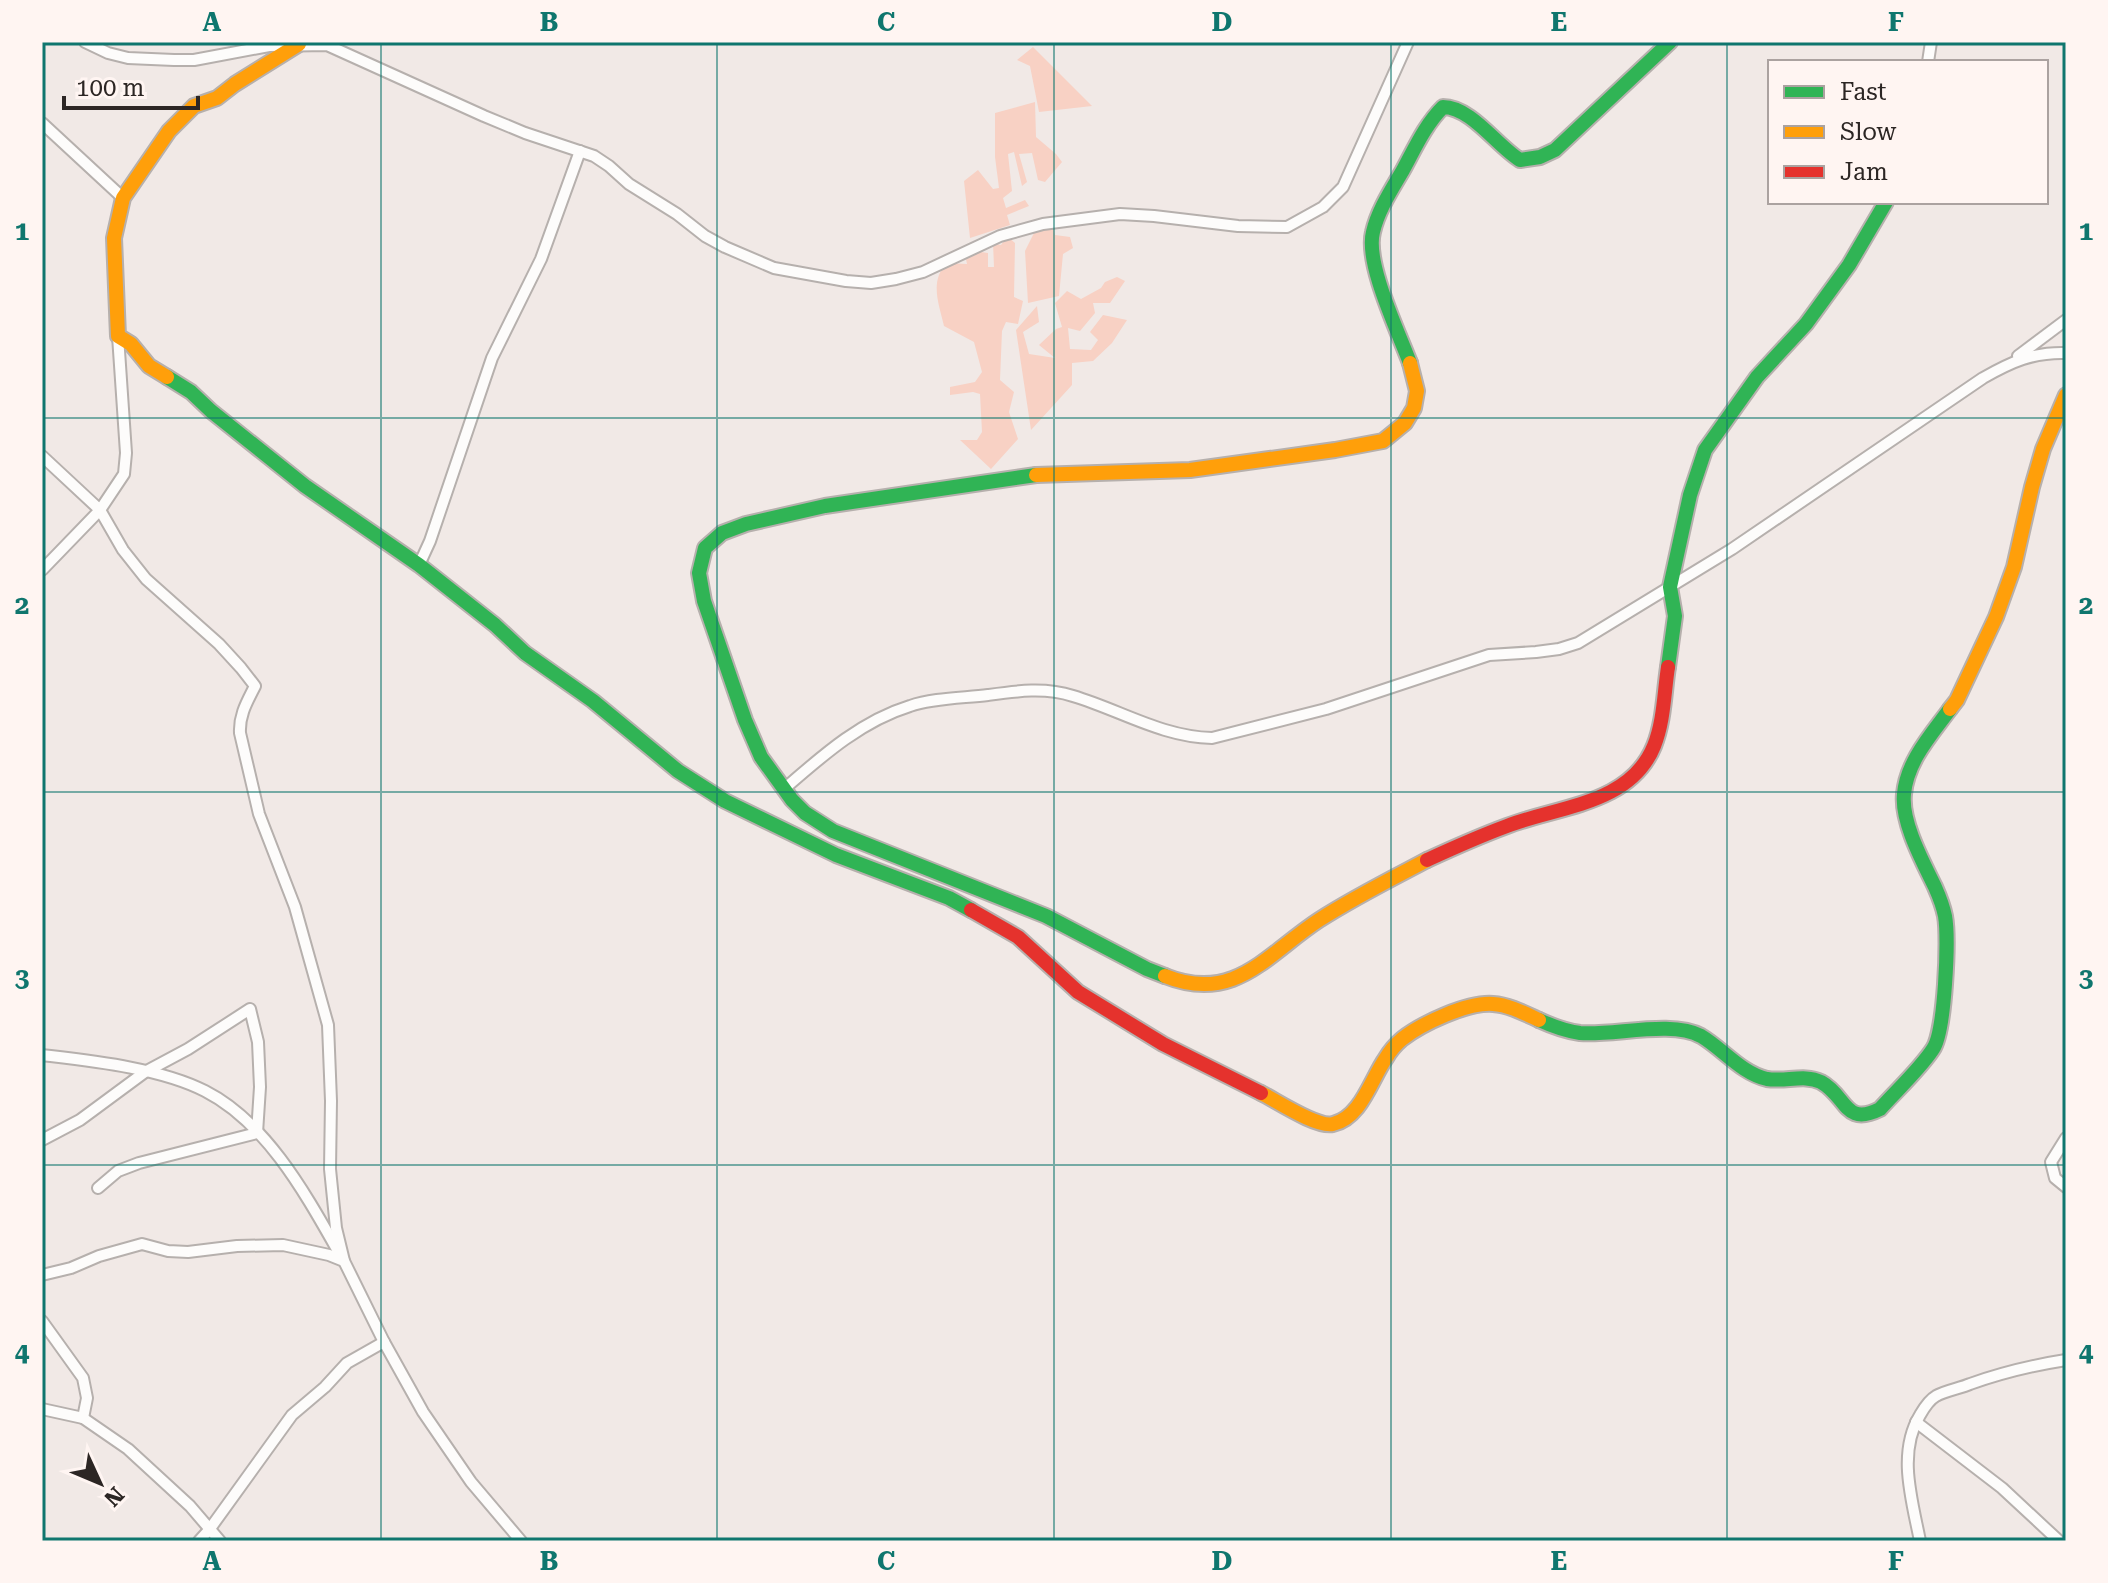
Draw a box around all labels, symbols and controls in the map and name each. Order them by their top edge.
text: A [203,7,222,37]
text: B [540,7,558,37]
text: C [877,7,895,37]
text: D [1212,7,1232,37]
text: E [1551,7,1567,37]
text: F [1888,7,1904,37]
scale bar [64,60,198,110]
legend [1768,60,2048,204]
text: 100 m [76,74,144,102]
text: Fast [1840,78,1887,106]
text: Slow [1840,118,1897,146]
text: Jam [1840,158,1888,186]
text: 1 [15,216,29,246]
text: 1 [2079,216,2093,246]
text: 2 [15,590,29,620]
text: 2 [2079,590,2093,620]
text: 3 [15,963,29,993]
text: 3 [2079,963,2093,993]
text: 4 [15,1337,30,1367]
text: 4 [2079,1337,2094,1367]
north arrow [60,1443,140,1523]
text: N [99,1482,129,1511]
text: A [203,1546,222,1576]
text: B [540,1546,558,1576]
text: C [877,1546,895,1576]
text: D [1212,1546,1232,1576]
text: E [1551,1546,1567,1576]
text: F [1888,1546,1904,1576]

